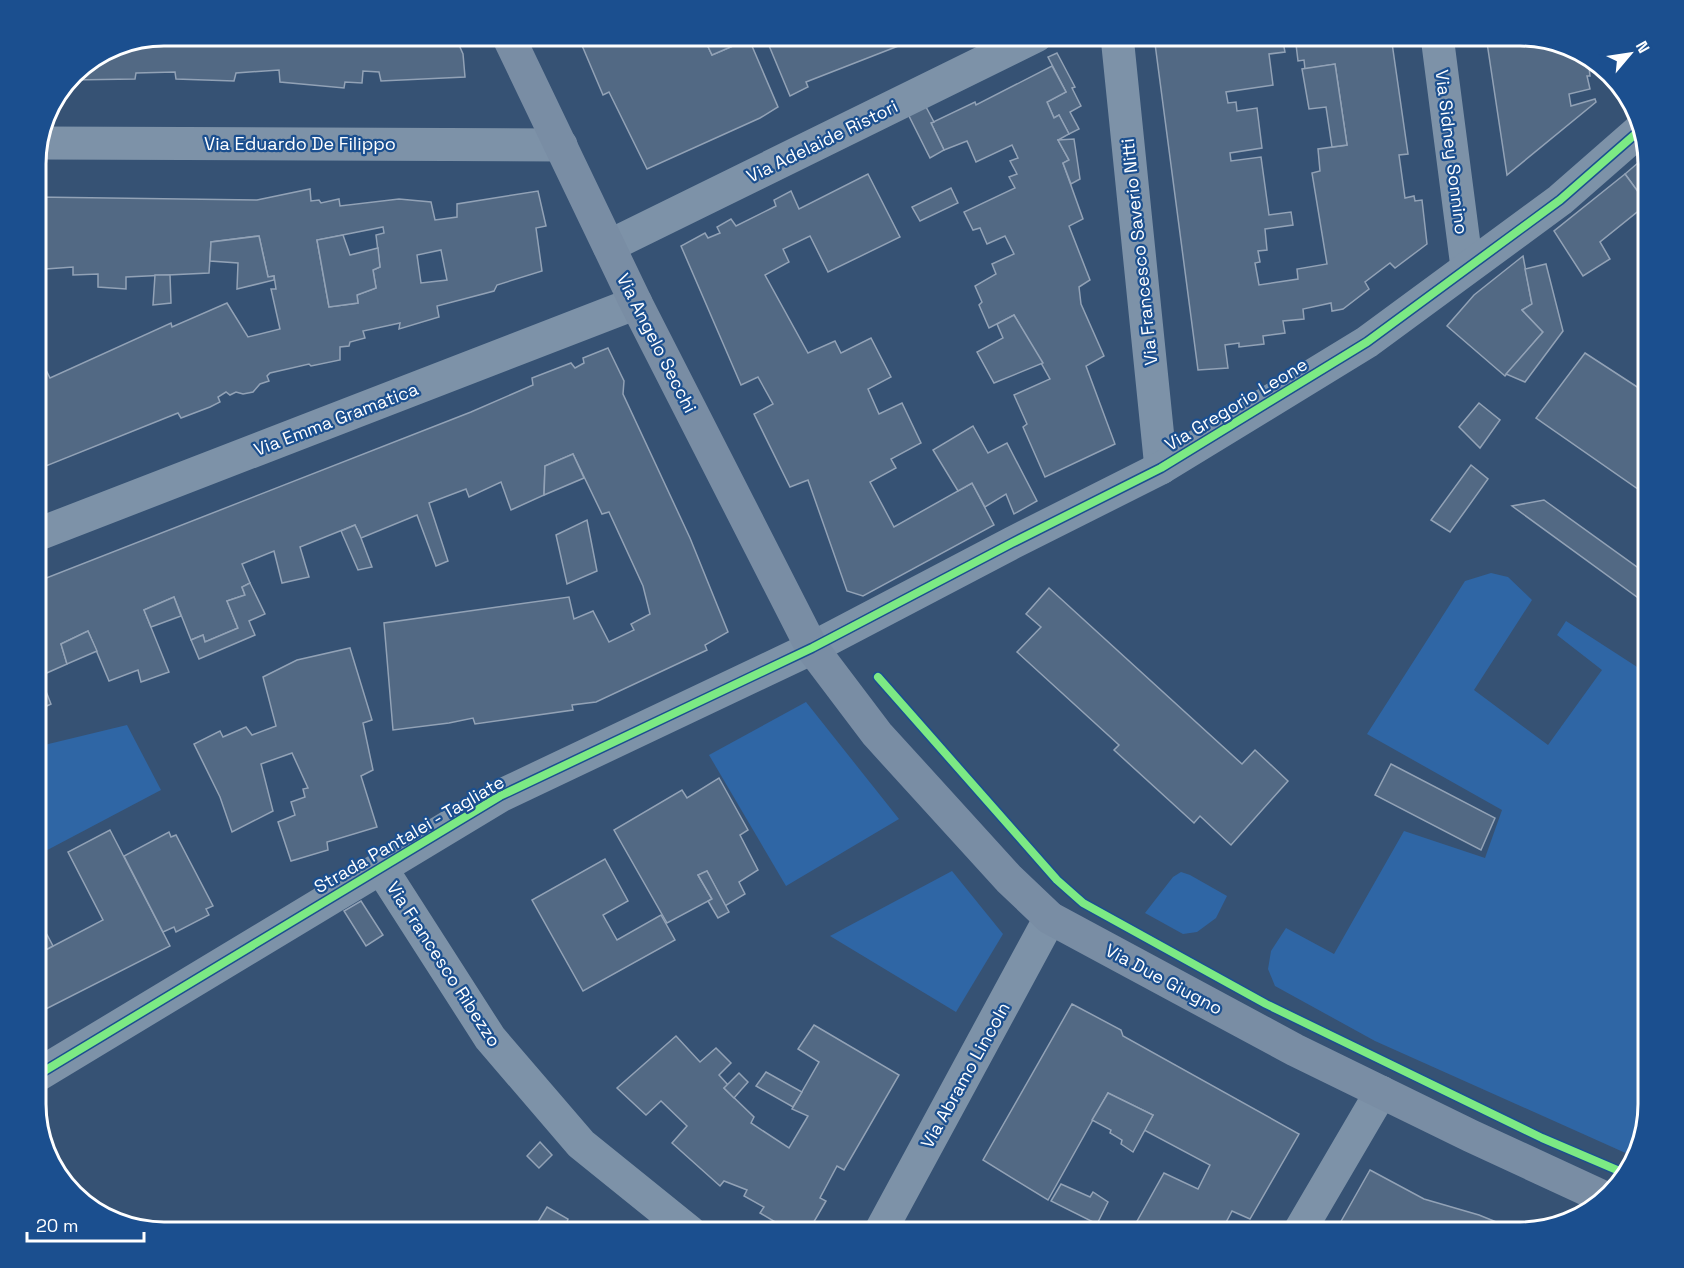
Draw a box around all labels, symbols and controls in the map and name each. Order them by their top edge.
north arrow [1600,24,1660,84]
text: N [1631,37,1654,57]
street label: Via Sidney Sonnino [1430,68,1474,236]
street label: Via Adelaide Ristori [743,94,901,188]
street label: Via Eduardo De Filippo [204,132,396,155]
street label: Via Francesco Saverio Nitti [1116,137,1162,367]
street label: Via Angelo Secchi [612,269,702,417]
street label: Via Gregorio Leone [1160,352,1312,456]
street label: Via Emma Gramatica [250,377,422,461]
street label: Strada Pantalei - Tagliate [310,770,508,898]
street label: Via Francesco Ribezzo [382,877,506,1051]
street label: Via Due Giugno [1101,938,1227,1020]
street label: Via Abramo Lincoln [915,998,1015,1152]
scale bar [27,1205,144,1243]
text: 20 m [36,1214,79,1237]

